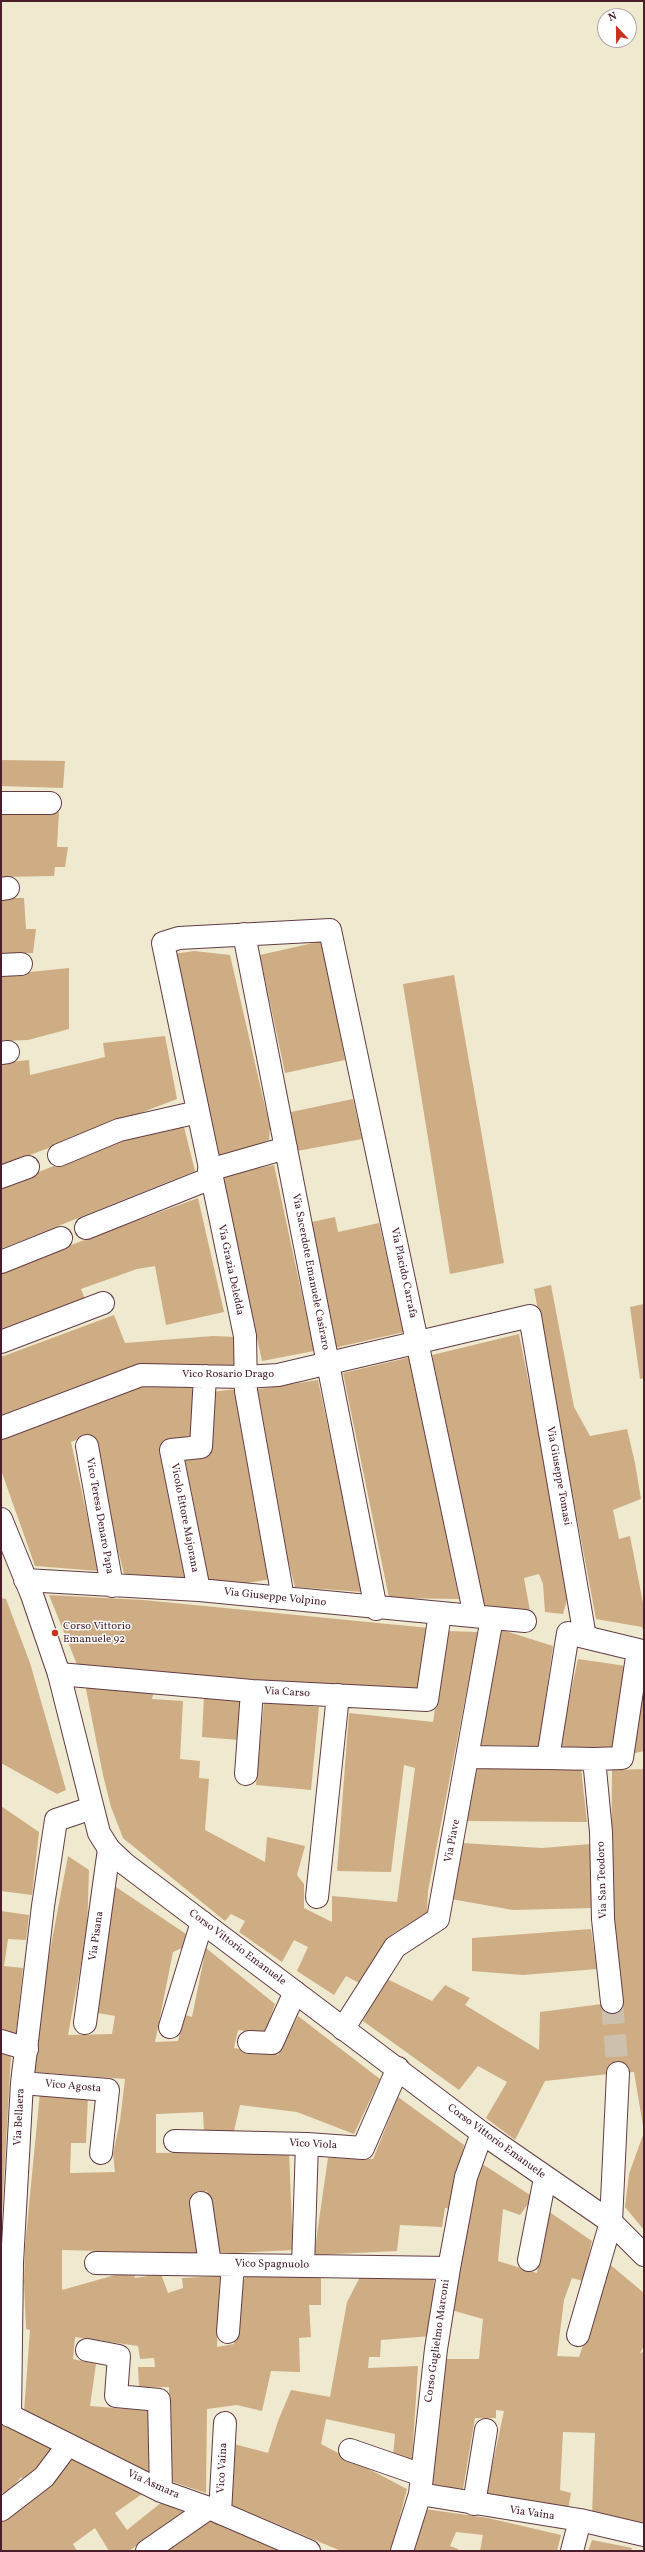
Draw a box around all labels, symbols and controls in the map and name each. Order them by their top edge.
north arrow [597,8,637,48]
text: N [606,9,619,26]
street label: Via Sacerdote Emanuele Casiraro [288,1193,332,1351]
street label: Via Grazia Deledda [214,1224,246,1316]
street label: Via Placido Carrafa [387,1227,419,1319]
street label: Vico Rosario Drago [182,1368,274,1382]
street label: Via Giuseppe Tomasi [543,1425,573,1527]
street label: Vico Teresa Denaro Papa [82,1457,116,1575]
street label: Vicolo Ettore Majorana [167,1462,201,1574]
street label: Via Giuseppe Volpino [223,1586,327,1610]
place label: Corso Vittorio Emanuele 92 [63,1620,131,1646]
marker: Corso Vittorio Emanuele 92 [50,1628,60,1638]
street label: Via Carso [264,1685,310,1701]
street label: Via Piave [442,1818,464,1864]
street label: Via San Teodoro [595,1841,611,1919]
street label: Corso Vittorio Emanuele [186,1907,288,1989]
street label: Via Pisana [87,1910,107,1962]
street label: Vico Agosta [44,2078,102,2096]
street label: Via Bellaera [12,2088,28,2146]
street label: Corso Vittorio Emanuele [444,2102,548,2182]
street label: Vico Viola [289,2137,337,2153]
street label: Vico Spagnuolo [235,2258,309,2272]
street label: Corso Guglielmo Marconi [423,2279,453,2403]
street label: Vico Vaina [215,2442,231,2494]
street label: Via Asmara [125,2468,181,2502]
street label: Via Vaina [509,2504,555,2524]

